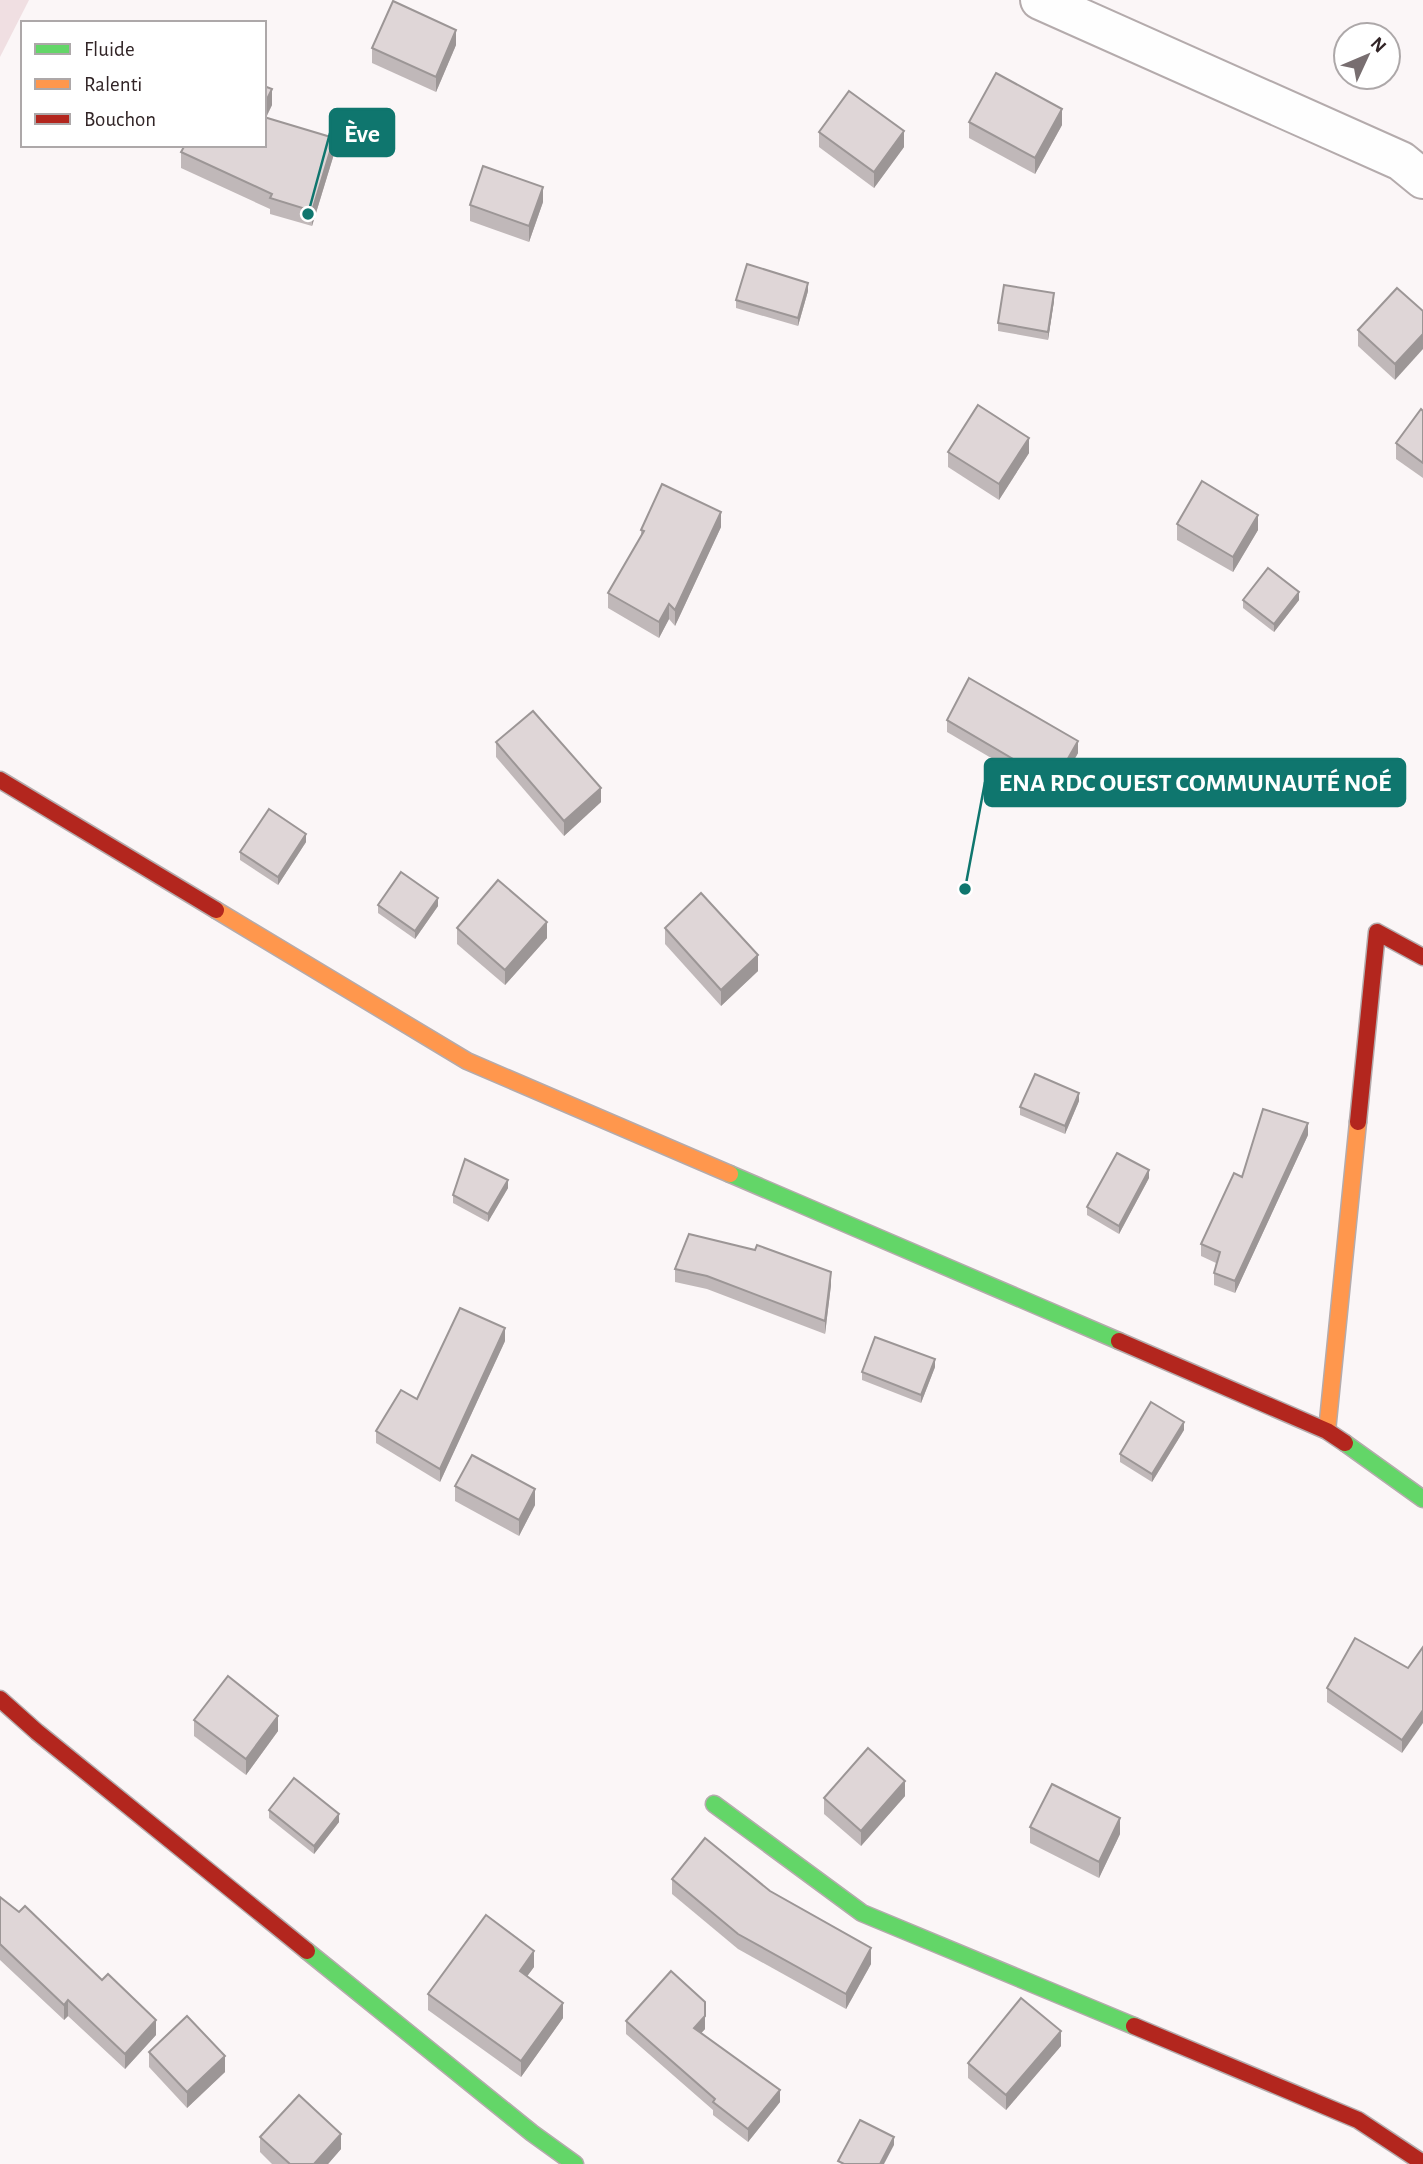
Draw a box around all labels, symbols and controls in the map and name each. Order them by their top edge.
legend [21,21,266,147]
north arrow [1332,21,1402,91]
text: N [1367,34,1390,57]
text: Fluide [84,39,135,60]
text: Ralenti [84,74,142,95]
text: Bouchon [84,109,156,130]
callout: Ève [330,109,394,156]
text: Ève [344,119,380,147]
callout: ENA RDC OUEST COMMUNAUTÉ NOÉ [985,759,1405,806]
text: ENA RDC OUEST COMMUNAUTÉ NOÉ [999,768,1391,796]

